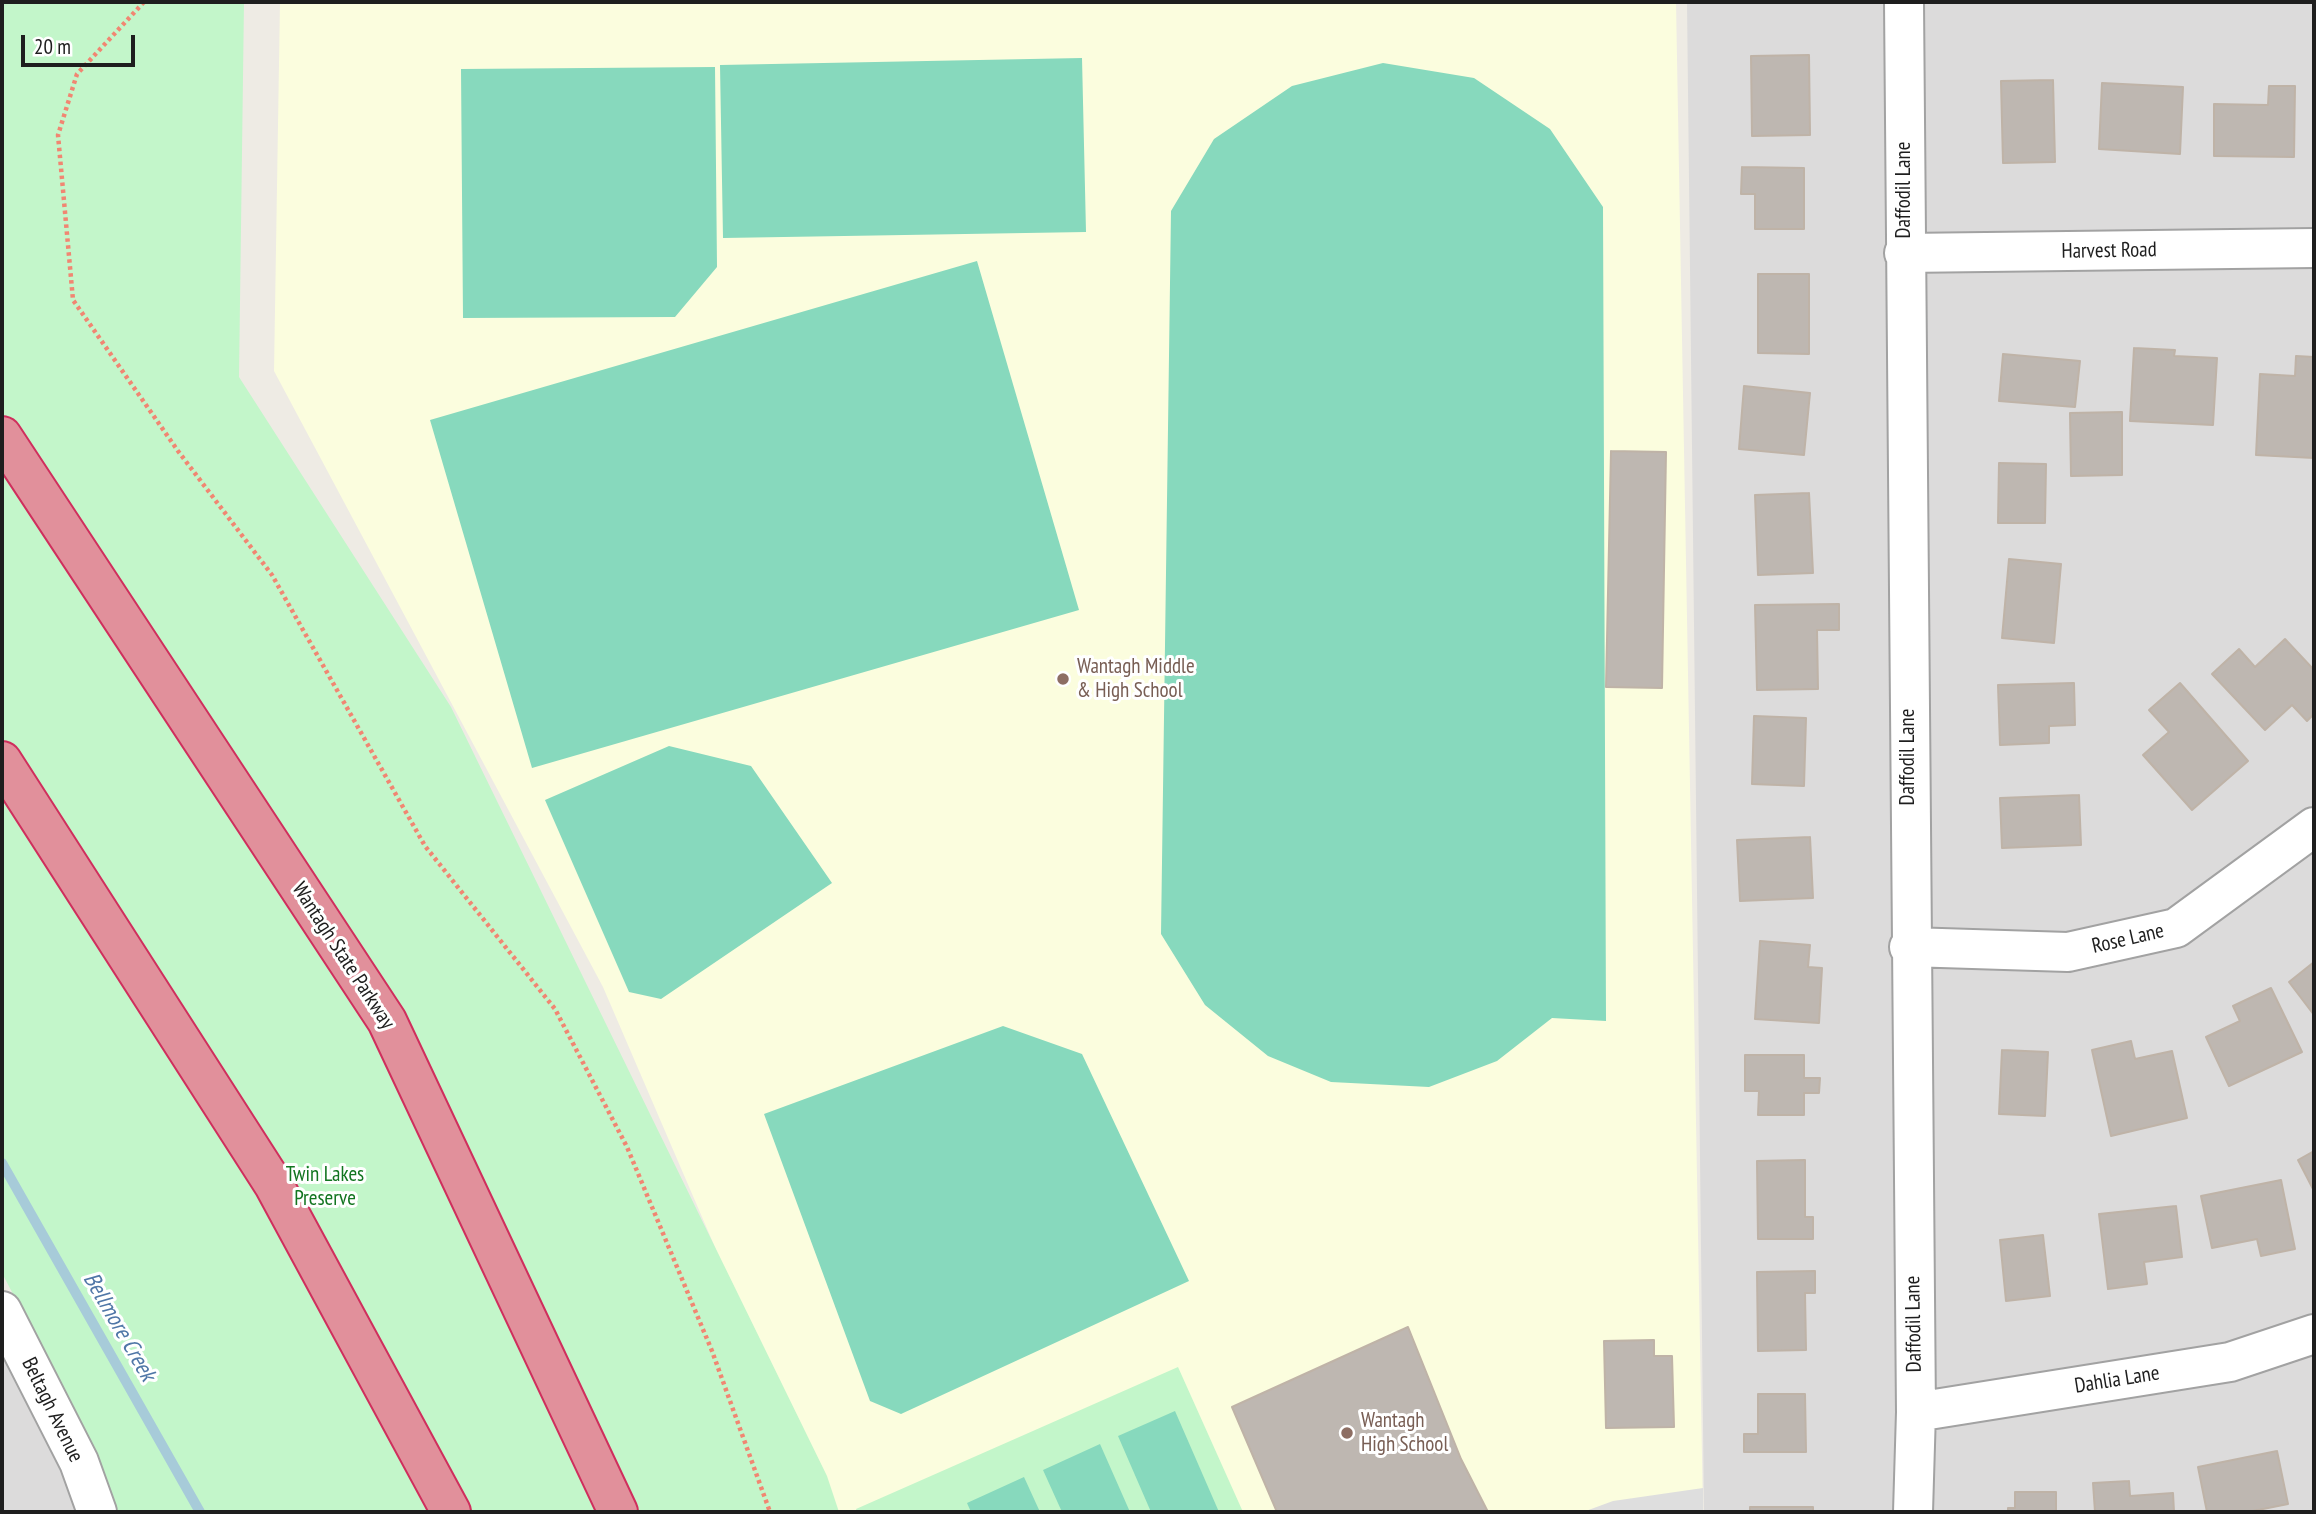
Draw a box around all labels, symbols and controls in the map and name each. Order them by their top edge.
scale bar [24,21,138,65]
text: 20 m [34,33,71,60]
street label: Daffodil Lane [1891,142,1917,238]
street label: Harvest Road [2061,238,2157,264]
place label: Wantagh Middle & High School [1077,654,1195,704]
marker: Wantagh Middle & High School [1055,671,1071,687]
street label: Daffodil Lane [1895,709,1921,805]
street label: Wantagh State Parkway [286,878,400,1034]
street label: Rose Lane [2089,918,2167,960]
park label: Twin Lakes Preserve [286,1162,364,1212]
water label: Bellmore Creek [77,1268,161,1386]
street label: Daffodil Lane [1901,1275,1927,1373]
street label: Beltagh Avenue [16,1353,88,1467]
street label: Dahlia Lane [2073,1361,2161,1399]
place label: Wantagh High School [1361,1408,1448,1458]
marker: Wantagh High School [1339,1425,1355,1441]

